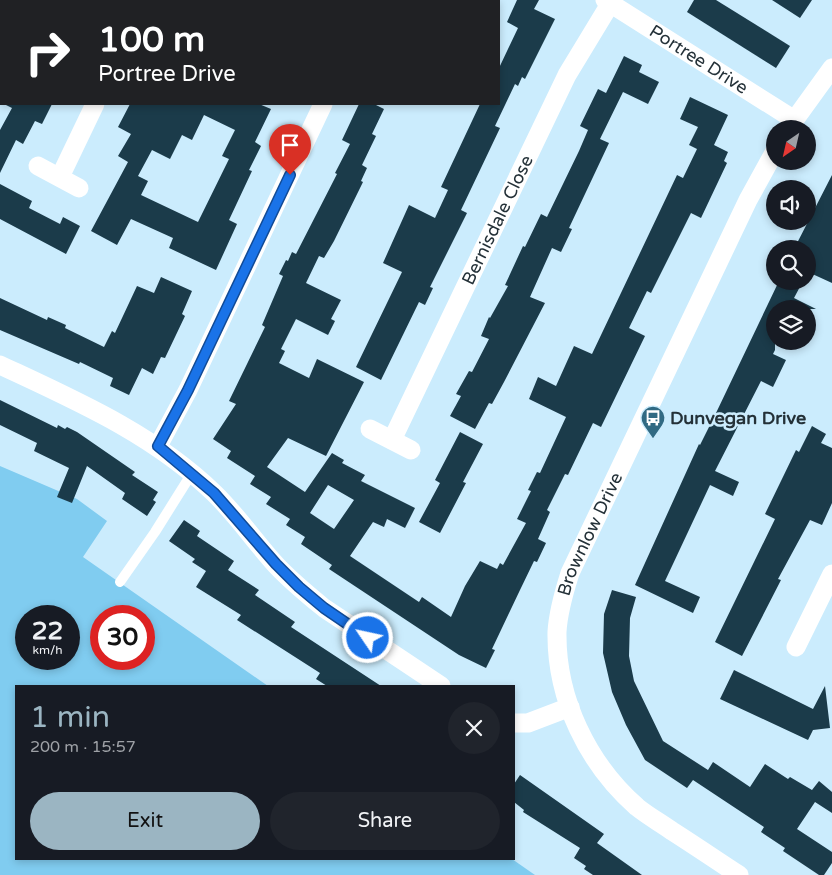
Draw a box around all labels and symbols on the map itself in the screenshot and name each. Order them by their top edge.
street label: Portree Drive [645,20,752,99]
north arrow [766,120,816,170]
pin [269,124,311,175]
street label: Bernisdale Close [457,152,538,288]
bus stop icon: Dunvegan Drive [640,405,666,439]
place label: Dunvegan Drive [670,407,806,429]
street label: Brownlow Drive [553,469,627,598]
speed limit sign: 30 [90,605,155,670]
position arrow [341,611,393,663]

